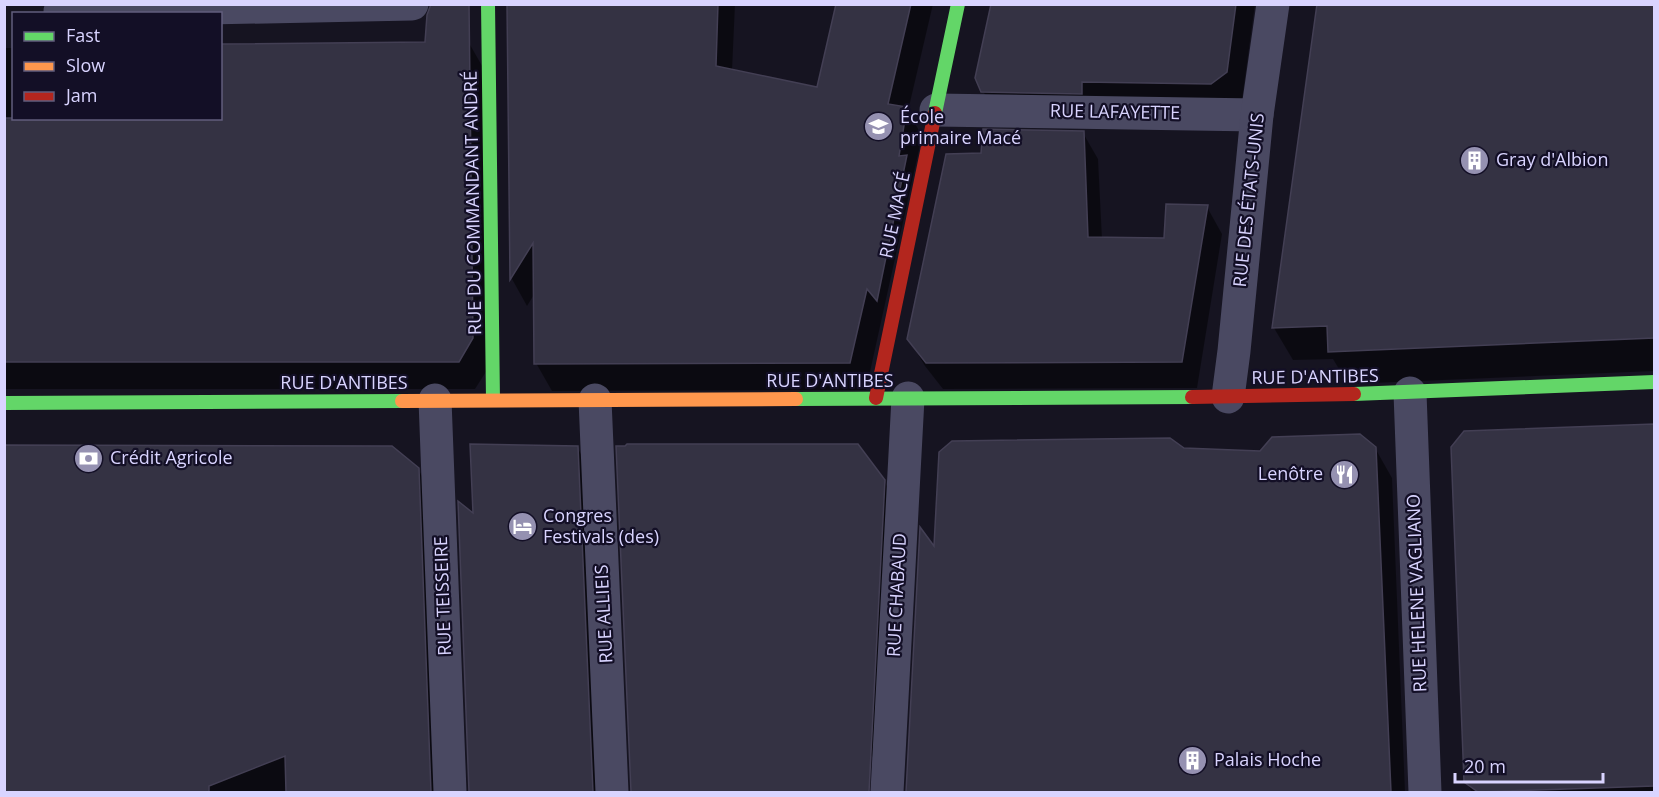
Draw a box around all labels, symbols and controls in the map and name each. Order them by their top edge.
legend [12,12,222,120]
text: Fast [66,23,100,47]
text: Slow [66,53,105,77]
street label: RUE DU COMMANDANT ANDRÉ [458,71,486,335]
text: Jam [64,83,98,107]
street label: RUE LAFAYETTE [1050,98,1180,124]
place label: École primaire Macé [900,104,1021,149]
school or university icon: École primaire Macé [863,111,895,143]
street label: RUE DES ÉTATS-UNIS [1227,112,1269,288]
building icon: Gray d'Albion [1459,144,1491,176]
place label: Gray d'Albion [1496,147,1608,171]
street label: RUE MACÉ [873,169,915,260]
street label: RUE D'ANTIBES [1251,363,1379,389]
street label: RUE D'ANTIBES [766,368,894,392]
street label: RUE D'ANTIBES [280,370,408,394]
bank icon: Crédit Agricole [73,442,105,474]
place label: Crédit Agricole [110,445,233,469]
restaurant icon: Lenôtre [1328,458,1360,490]
place label: Lenôtre [1258,461,1323,485]
street label: RUE HELENE VAGLIANO [1401,493,1431,693]
place label: Congres Festivals (des) [543,503,659,548]
hotel icon: Congres Festivals (des) [506,510,538,542]
street label: RUE CHABAUD [881,532,911,658]
street label: RUE TEISSEIRE [428,536,456,656]
street label: RUE ALLIEIS [588,564,618,664]
building icon: Palais Hoche [1177,744,1209,776]
scale bar [1455,746,1604,784]
place label: Palais Hoche [1214,747,1321,771]
text: 20 m [1464,754,1506,778]

